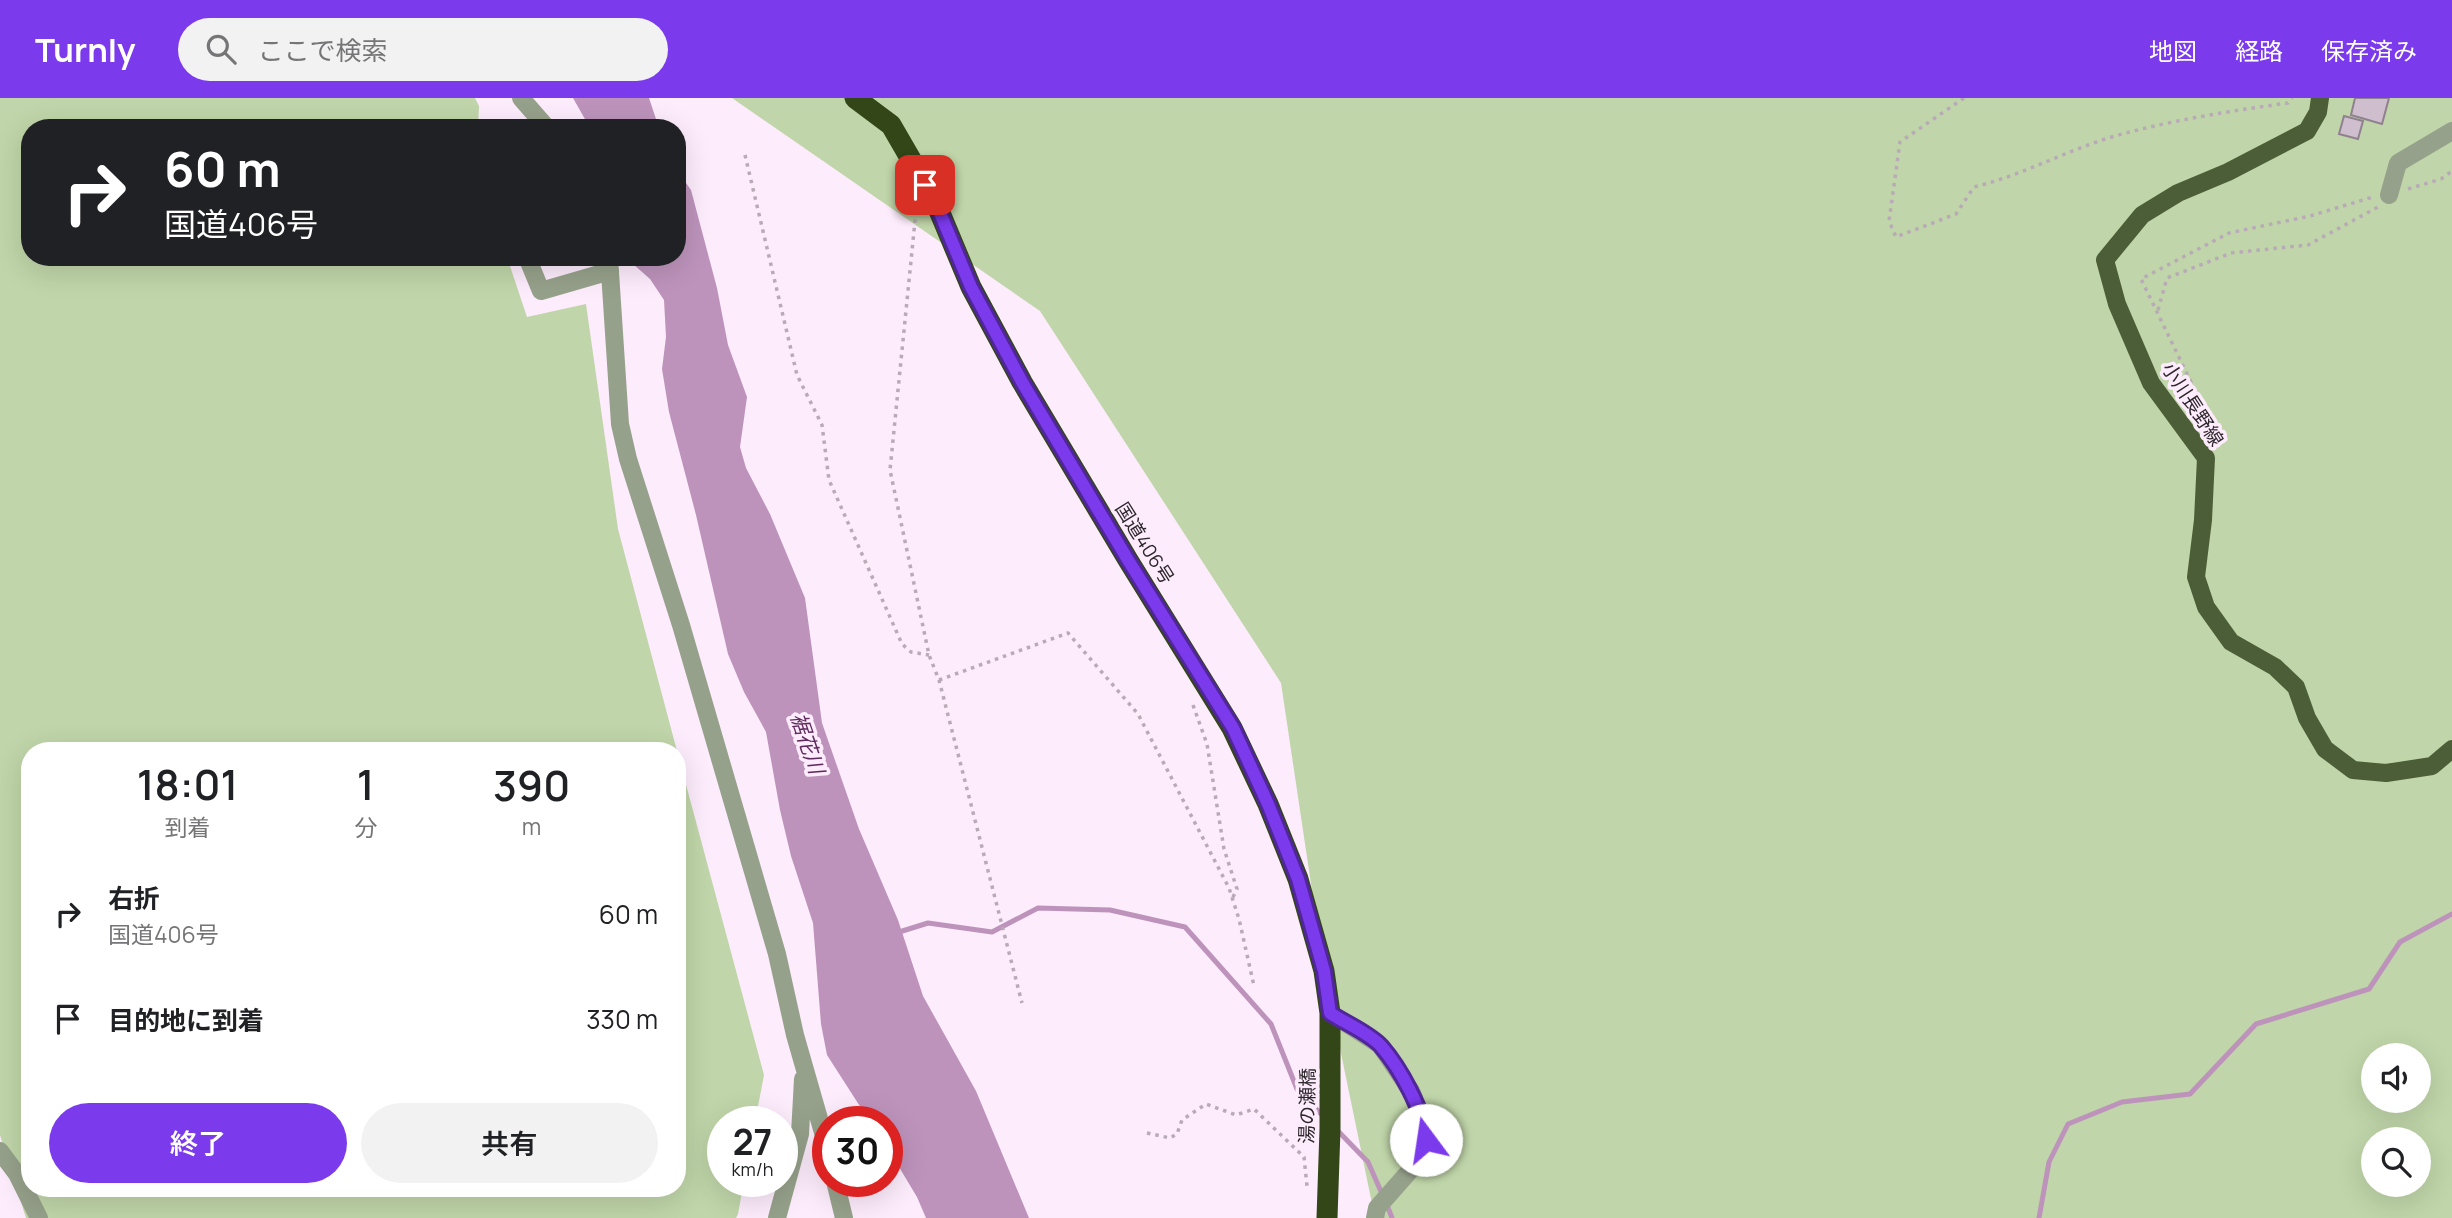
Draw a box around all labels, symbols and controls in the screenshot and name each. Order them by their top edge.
search box [178,18,668,81]
text: Turnly [35,27,136,72]
icon: search [202,30,240,68]
text: ここで検索 [258,32,388,68]
text: 地図 [2149,34,2197,67]
text: 経路 [2235,34,2283,67]
text: 保存済み [2321,34,2417,67]
text: 60 m [164,135,281,202]
icon: right [49,147,140,238]
pin [895,155,955,215]
icon: arrive [906,166,944,204]
text: 国道406号 [164,202,318,246]
street label: 小川長野線 [2156,357,2230,451]
street label: 国道406号 [1110,497,1180,589]
water label: 裾花川 [785,709,832,779]
text: 18:01 [137,755,238,813]
text: 1 [357,755,375,813]
text: 390 [493,756,570,814]
text: m [522,810,541,842]
text: 到着 [165,811,211,843]
text: 分 [354,811,377,843]
text: 右折 [108,880,160,916]
icon: right [49,895,87,933]
text: 60 m [599,896,658,932]
text: 国道406号 [108,918,219,950]
icon: arrive [49,1000,87,1038]
text: 330 m [586,1001,658,1037]
text: 目的地に到着 [108,1002,264,1038]
map controls [2361,1043,2431,1197]
button: sound [2361,1043,2431,1113]
street label: 湯の瀬橋 [1293,1068,1321,1144]
button: 終了 [49,1103,347,1183]
button: 共有 [361,1103,658,1183]
position arrow [1389,1103,1463,1177]
speed limit sign: 30 [812,1106,903,1197]
text: 27 [733,1118,772,1166]
button: search [2361,1127,2431,1197]
text: km/h [732,1157,773,1181]

